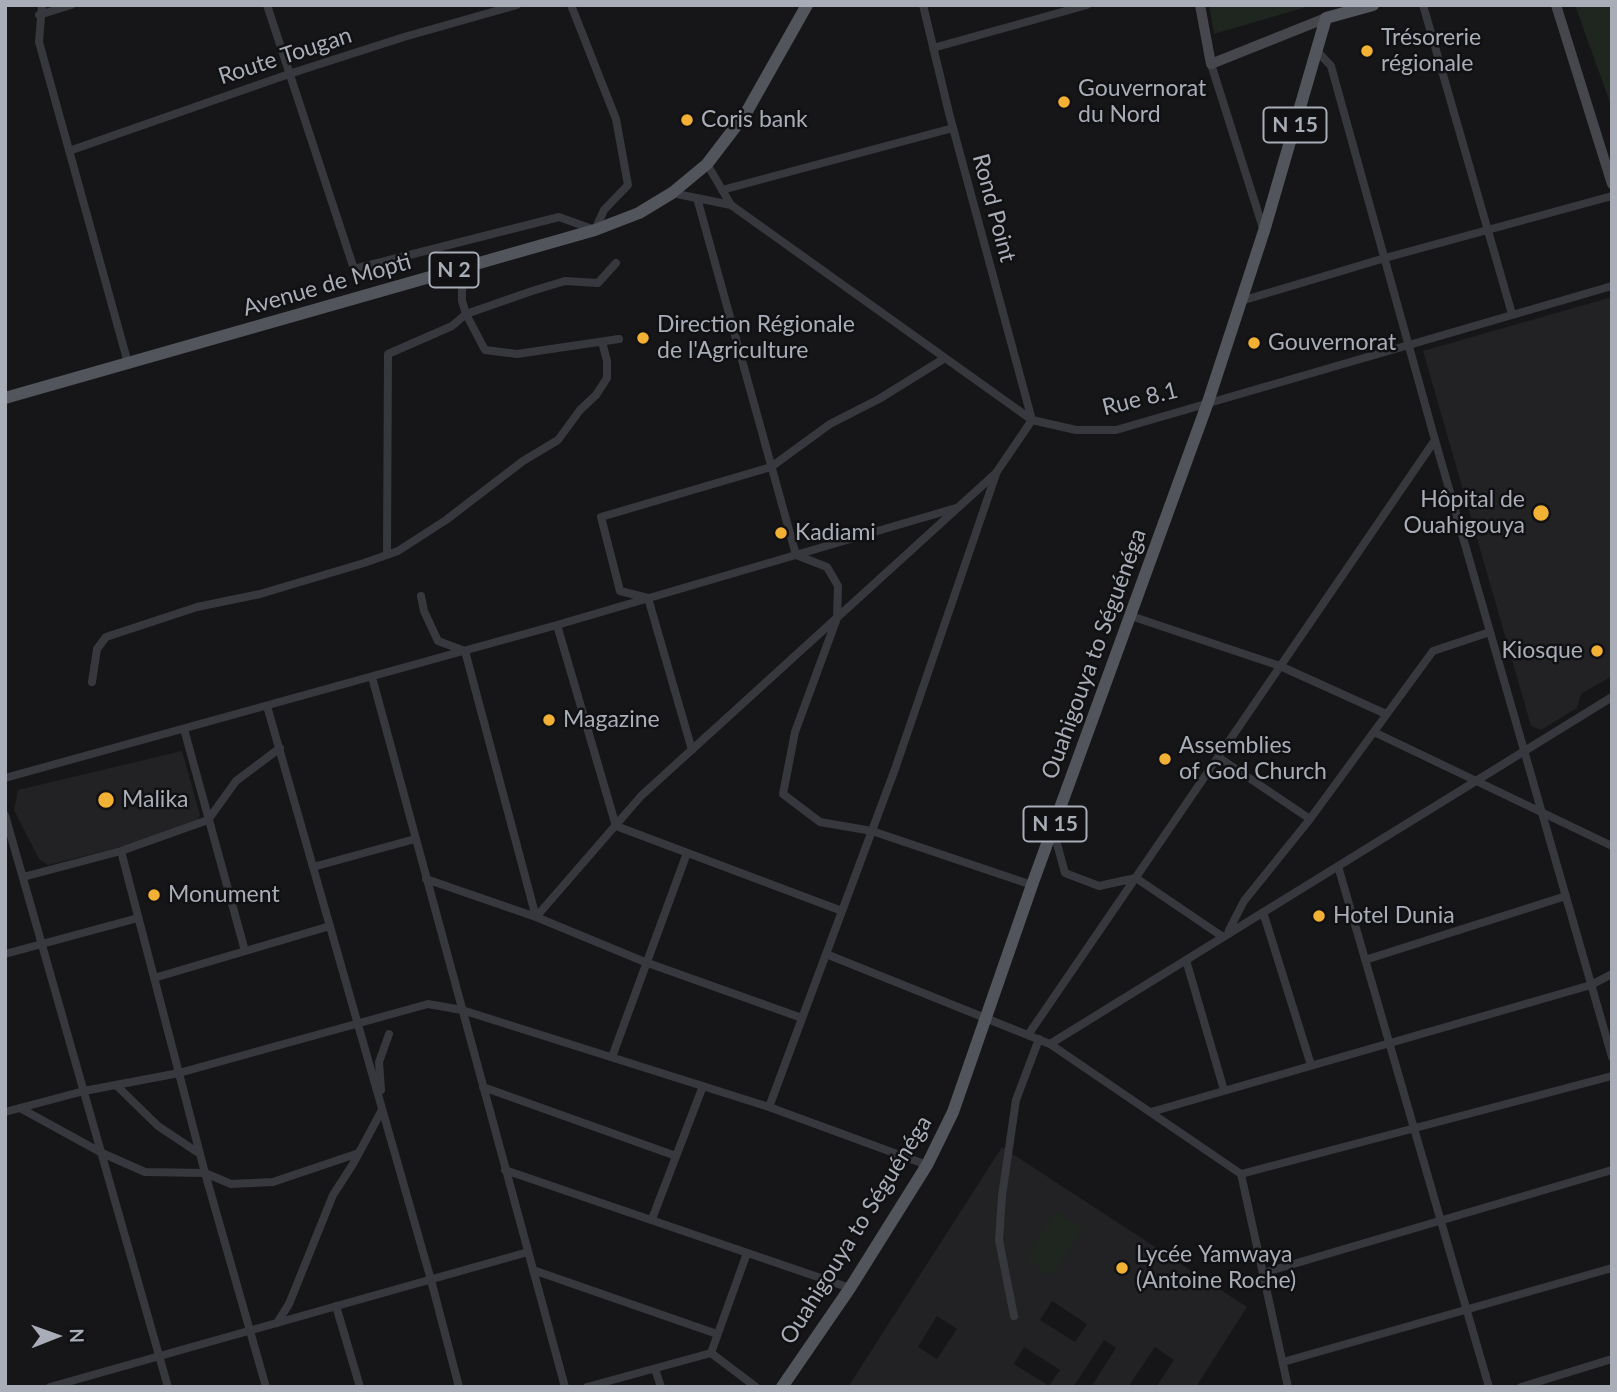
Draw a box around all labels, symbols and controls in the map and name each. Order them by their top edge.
street label: Route Tougan [215,21,355,91]
place label: Trésorerie régionale [1381,24,1481,78]
marker: Trésorerie régionale [1359,43,1375,59]
place label: Gouvernorat du Nord [1078,75,1206,129]
marker: Gouvernorat du Nord [1056,94,1072,110]
place label: Coris bank [701,106,808,134]
road number: N 15 [1264,108,1326,142]
marker: Coris bank [679,112,695,128]
street label: Rond Point [966,151,1022,265]
street label: Avenue de Mopti [240,248,414,322]
road number: N 2 [430,252,478,288]
place label: Direction Régionale de l'Agriculture [657,311,855,365]
place label: Gouvernorat [1268,329,1396,357]
marker: Direction Régionale de l'Agriculture [635,330,651,346]
marker: Gouvernorat [1246,335,1262,351]
street label: Rue 8.1 [1099,376,1181,422]
place label: Hôpital de Ouahigouya [1403,486,1525,540]
marker: Hôpital de Ouahigouya [1531,503,1551,523]
place label: Kadiami [795,519,876,547]
marker: Kadiami [773,525,789,541]
street label: Ouahigouya to Séguénéga [1036,525,1152,783]
place label: Kiosque [1501,637,1583,665]
marker: Kiosque [1589,643,1605,659]
place label: Magazine [563,706,660,734]
marker: Magazine [541,712,557,728]
place label: Assemblies of God Church [1179,732,1327,786]
marker: Assemblies of God Church [1157,751,1173,767]
place label: Malika [122,786,189,814]
marker: Malika [96,790,116,810]
road number: N 15 [1024,806,1086,842]
place label: Monument [168,881,280,909]
marker: Monument [146,887,162,903]
place label: Hotel Dunia [1333,902,1455,930]
marker: Hotel Dunia [1311,908,1327,924]
street label: Ouahigouya to Séguénéga [774,1111,938,1349]
place label: Lycée Yamwaya (Antoine Roche) [1136,1241,1296,1295]
marker: Lycée Yamwaya (Antoine Roche) [1114,1260,1130,1276]
north arrow [21,1301,91,1371]
text: N [66,1328,89,1343]

